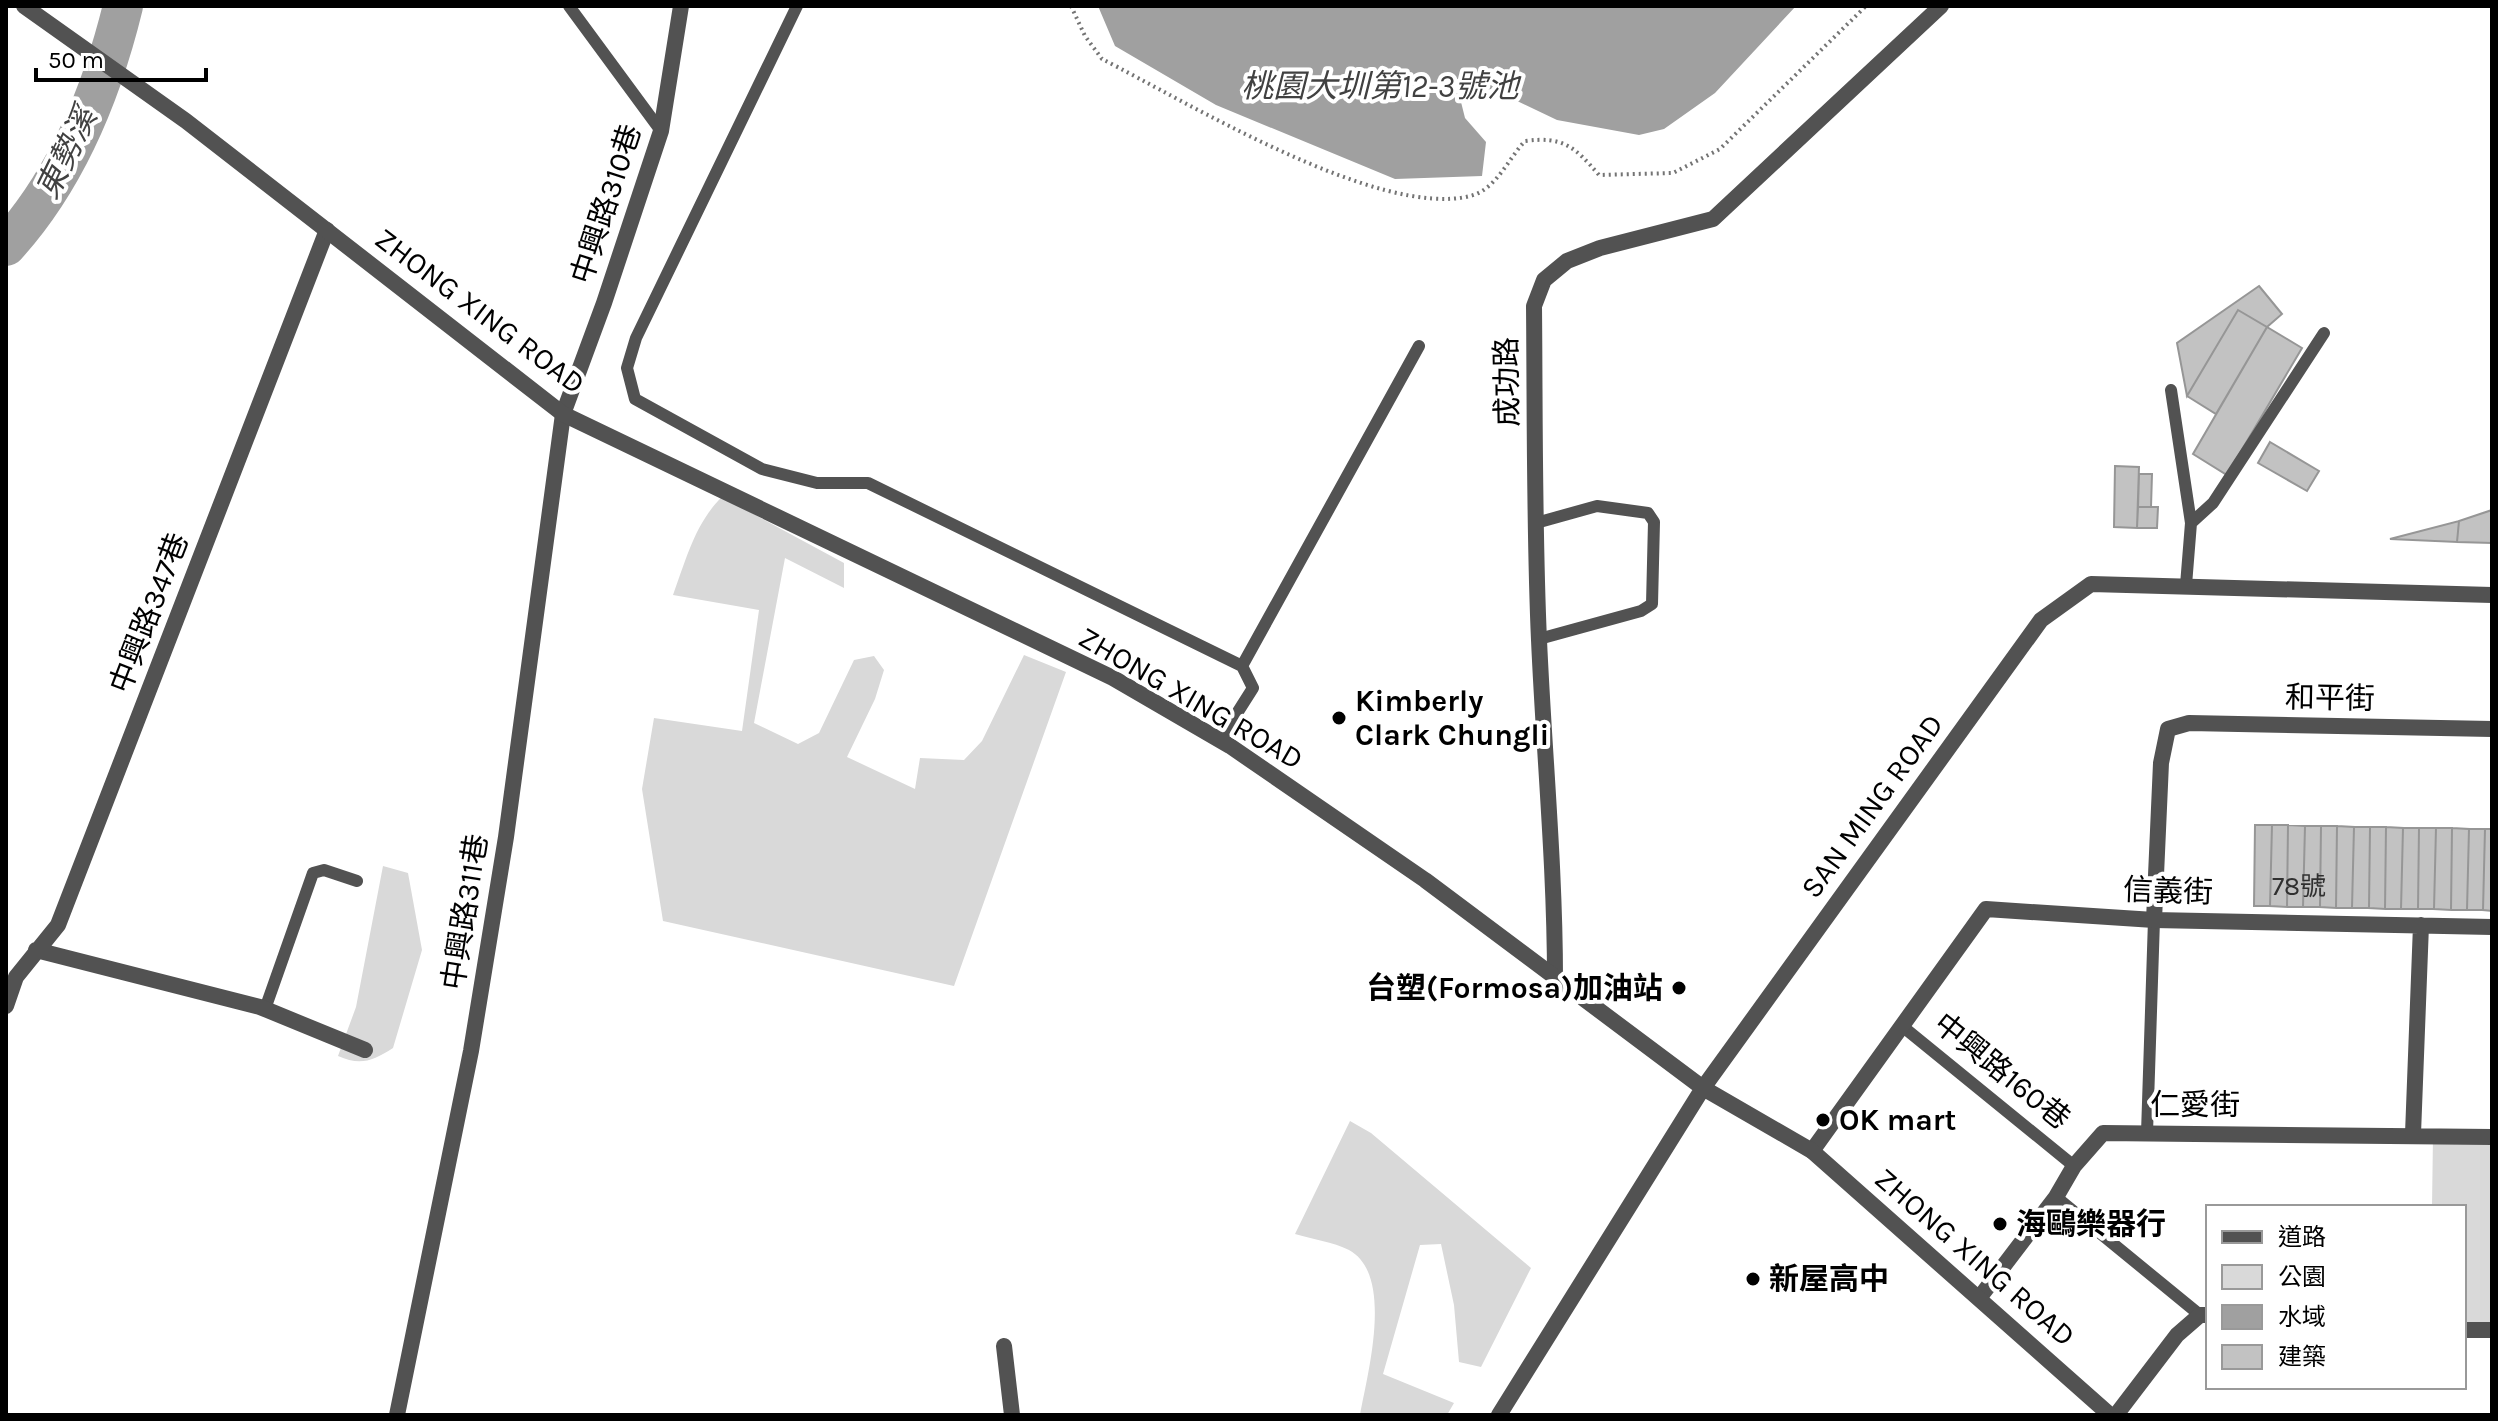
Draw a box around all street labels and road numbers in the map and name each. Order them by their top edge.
street label: 中興路310巷 [563,120,649,288]
street label: ZHONG XING ROAD [368,220,592,402]
street label: 成功路 [1488,337,1526,427]
street label: 中興路347巷 [102,528,196,698]
street label: ZHONG XING ROAD [1072,619,1310,777]
street label: 和平街 [2285,679,2375,717]
street label: SAN MING ROAD [1793,707,1951,905]
street label: 中興路311巷 [435,831,495,993]
street label: 信義街 [2122,871,2214,911]
street label: 中興路160巷 [1927,1005,2077,1137]
street label: 仁愛街 [2150,1087,2240,1123]
street label: ZHONG XING ROAD [1868,1160,2082,1354]

